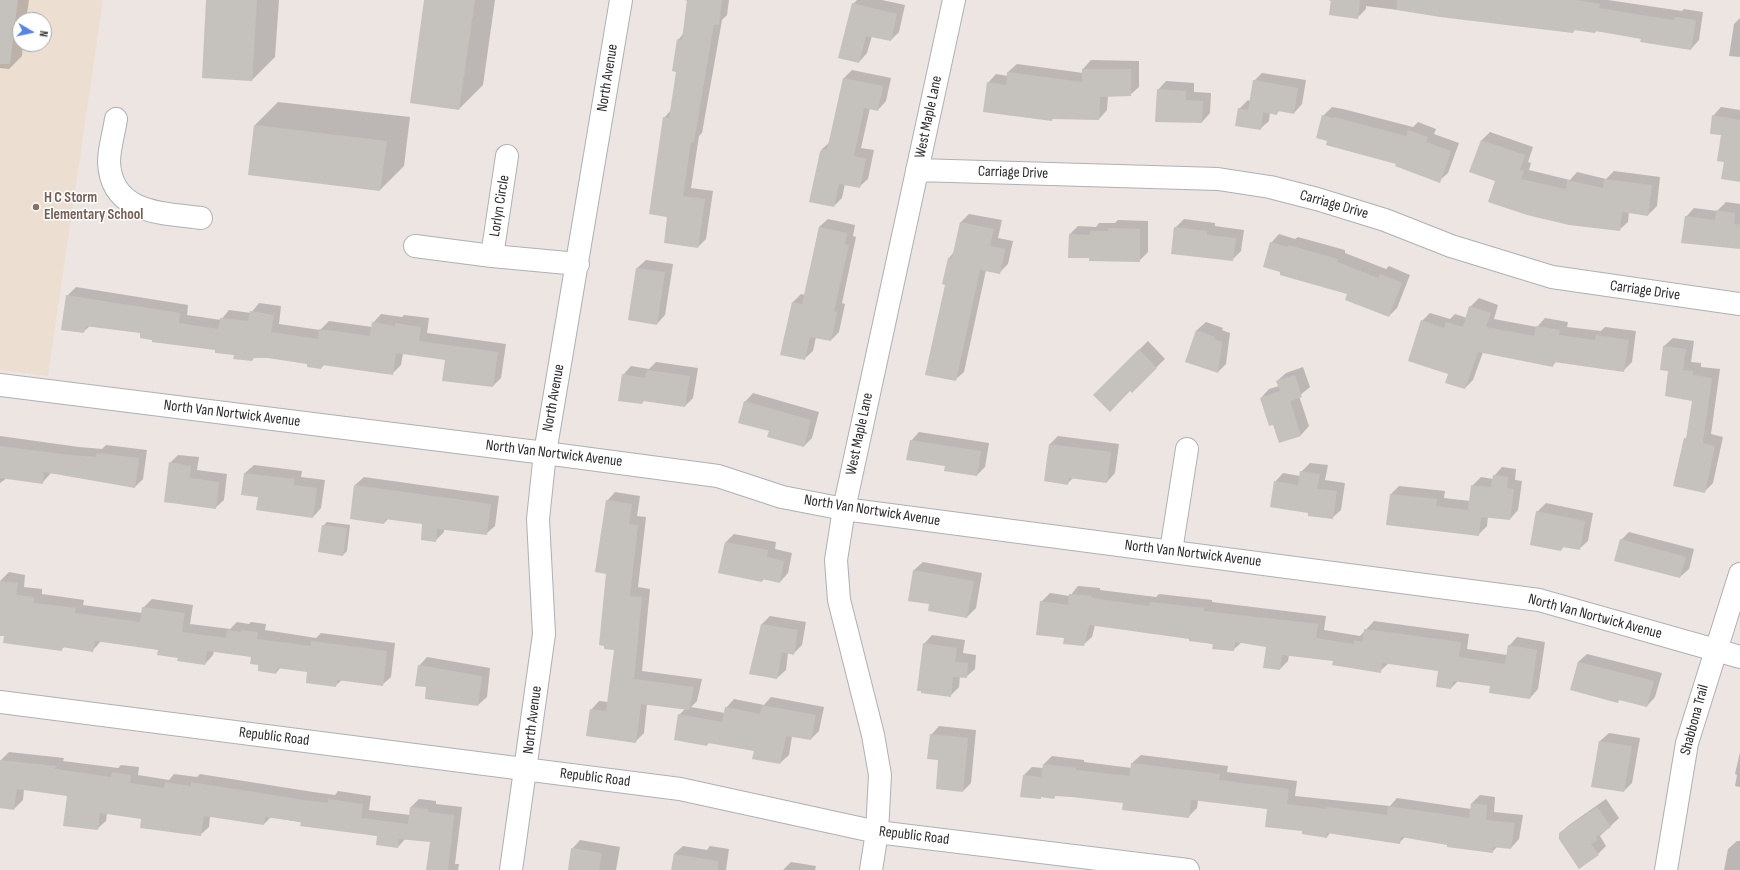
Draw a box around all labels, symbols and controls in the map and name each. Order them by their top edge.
north arrow [12,12,52,52]
text: N [36,30,50,38]
street label: North Avenue [594,43,622,113]
street label: West Maple Lane [911,74,947,160]
street label: Carriage Drive [977,163,1049,183]
street label: Lorlyn Circle [486,174,514,238]
street label: Carriage Drive [1298,187,1370,223]
place label: H C Storm Elementary School [44,189,143,224]
marker: H C Storm Elementary School [31,202,41,212]
street label: Carriage Drive [1609,277,1681,305]
street label: North Avenue [539,363,569,433]
street label: West Maple Lane [842,391,878,477]
street label: North Van Nortwick Avenue [163,397,301,431]
street label: North Van Nortwick Avenue [485,437,623,471]
street label: North Van Nortwick Avenue [803,491,941,531]
street label: North Van Nortwick Avenue [1124,537,1262,571]
street label: North Van Nortwick Avenue [1526,591,1664,643]
street label: Shabbona Trail [1677,683,1713,757]
street label: North Avenue [520,685,546,755]
street label: Republic Road [238,724,310,750]
street label: Republic Road [559,765,631,791]
street label: Republic Road [878,823,950,849]

